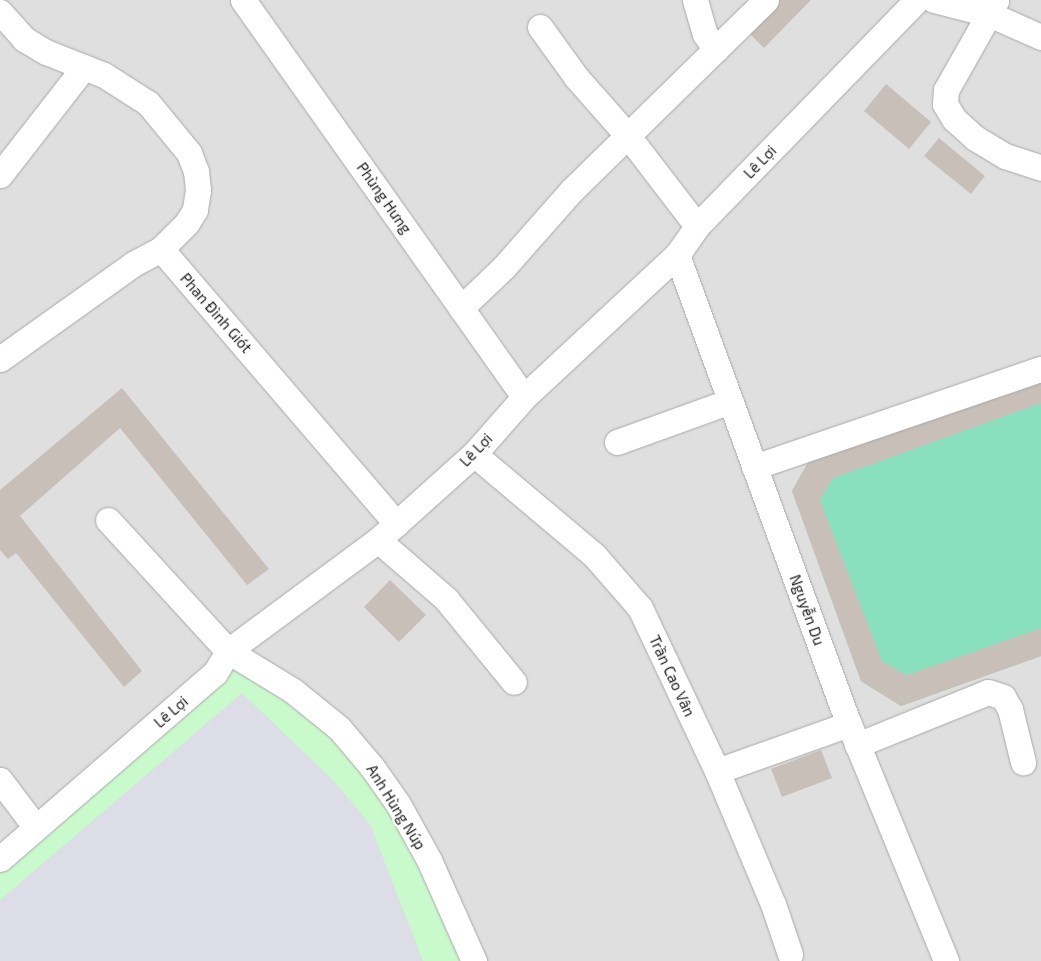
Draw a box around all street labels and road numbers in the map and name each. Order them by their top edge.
street label: Lê Lợi [740,142,780,182]
street label: Phùng Hưng [353,159,415,237]
street label: Phan Đình Giót [176,269,256,357]
street label: Lê Lợi [456,430,496,470]
street label: Nguyễn Du [786,572,828,648]
street label: Trần Cao Vân [645,632,699,720]
street label: Lê Lợi [150,692,192,732]
street label: Anh Hùng Núp [363,761,429,853]

